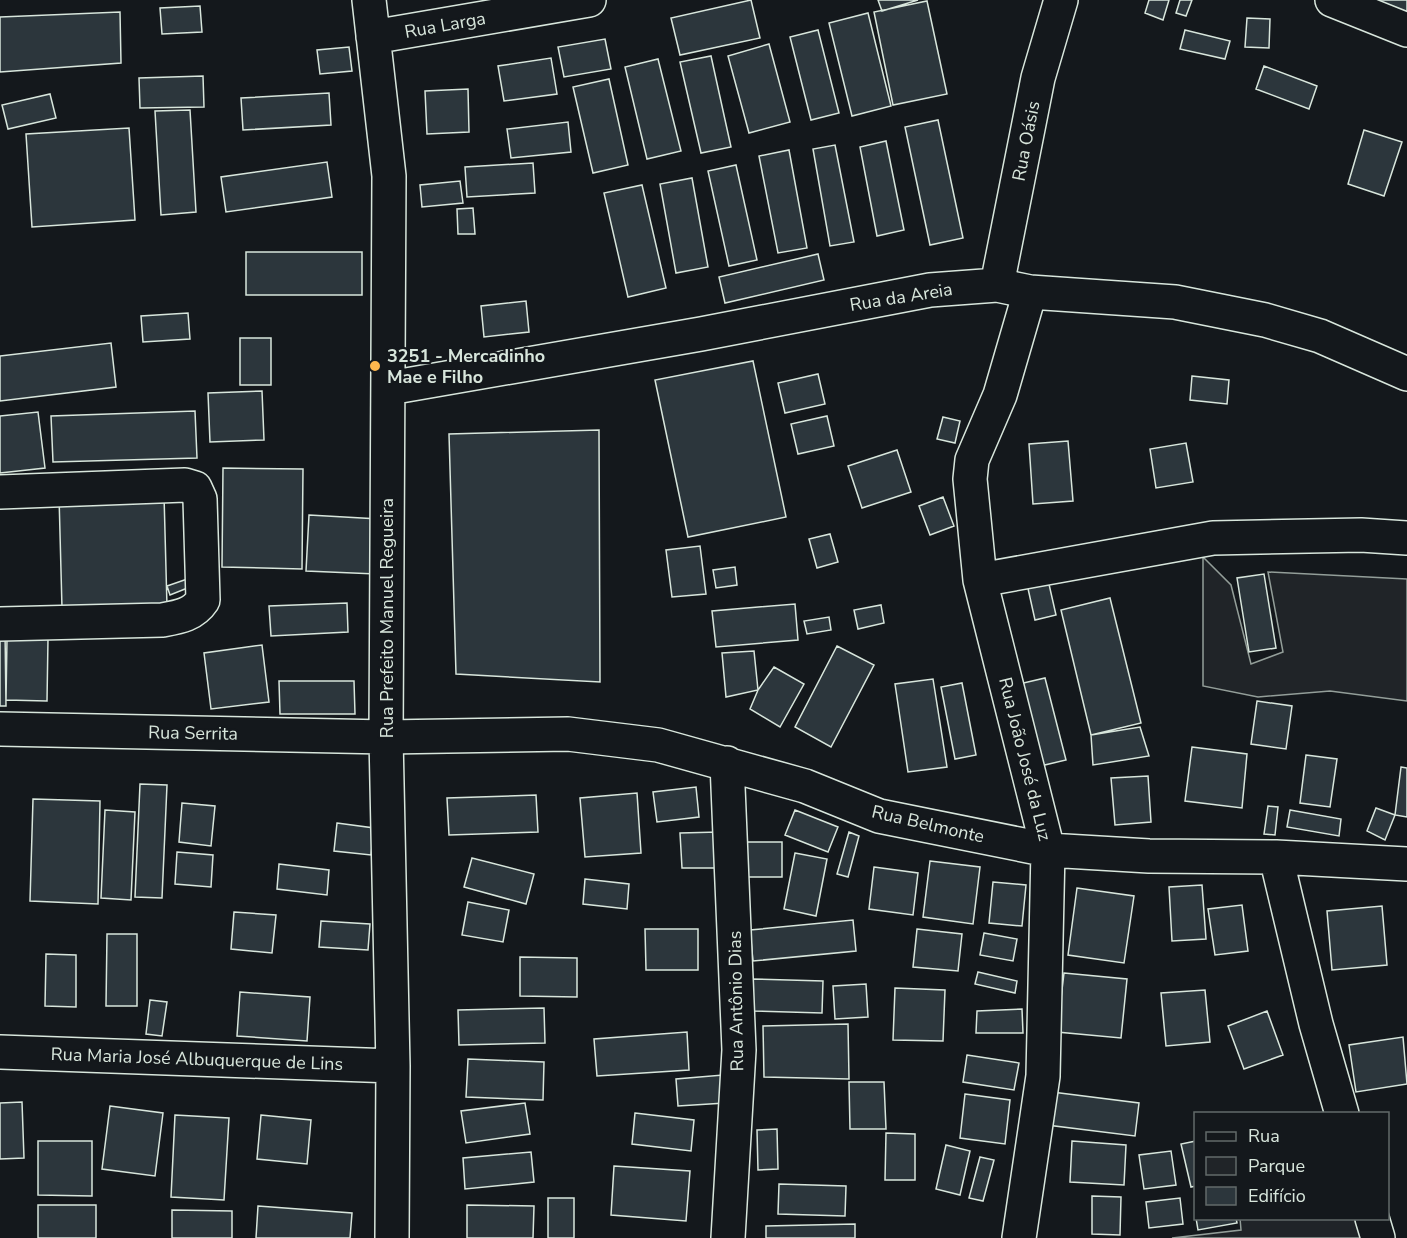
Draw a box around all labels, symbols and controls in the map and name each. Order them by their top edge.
street label: Rua Larga [403,6,487,44]
street label: Rua Oásis [1006,99,1046,183]
street label: Rua da Areia [848,277,954,317]
place label: 3251 - Mercadinho Mae e Filho [387,344,545,389]
marker: 3251 - Mercadinho Mae e Filho [368,359,382,373]
street label: Rua Prefeito Manuel Regueira [375,498,399,738]
street label: Rua João José da Luz [993,675,1057,843]
street label: Rua Serrita [148,720,238,746]
street label: Rua Belmonte [869,799,987,849]
street label: Rua Antônio Dias [723,930,749,1072]
street label: Rua Maria José Albuquerque de Lins [50,1042,344,1076]
legend [1194,1112,1389,1220]
text: Rua [1248,1124,1280,1148]
text: Parque [1248,1154,1305,1178]
text: Edifício [1248,1184,1306,1208]

